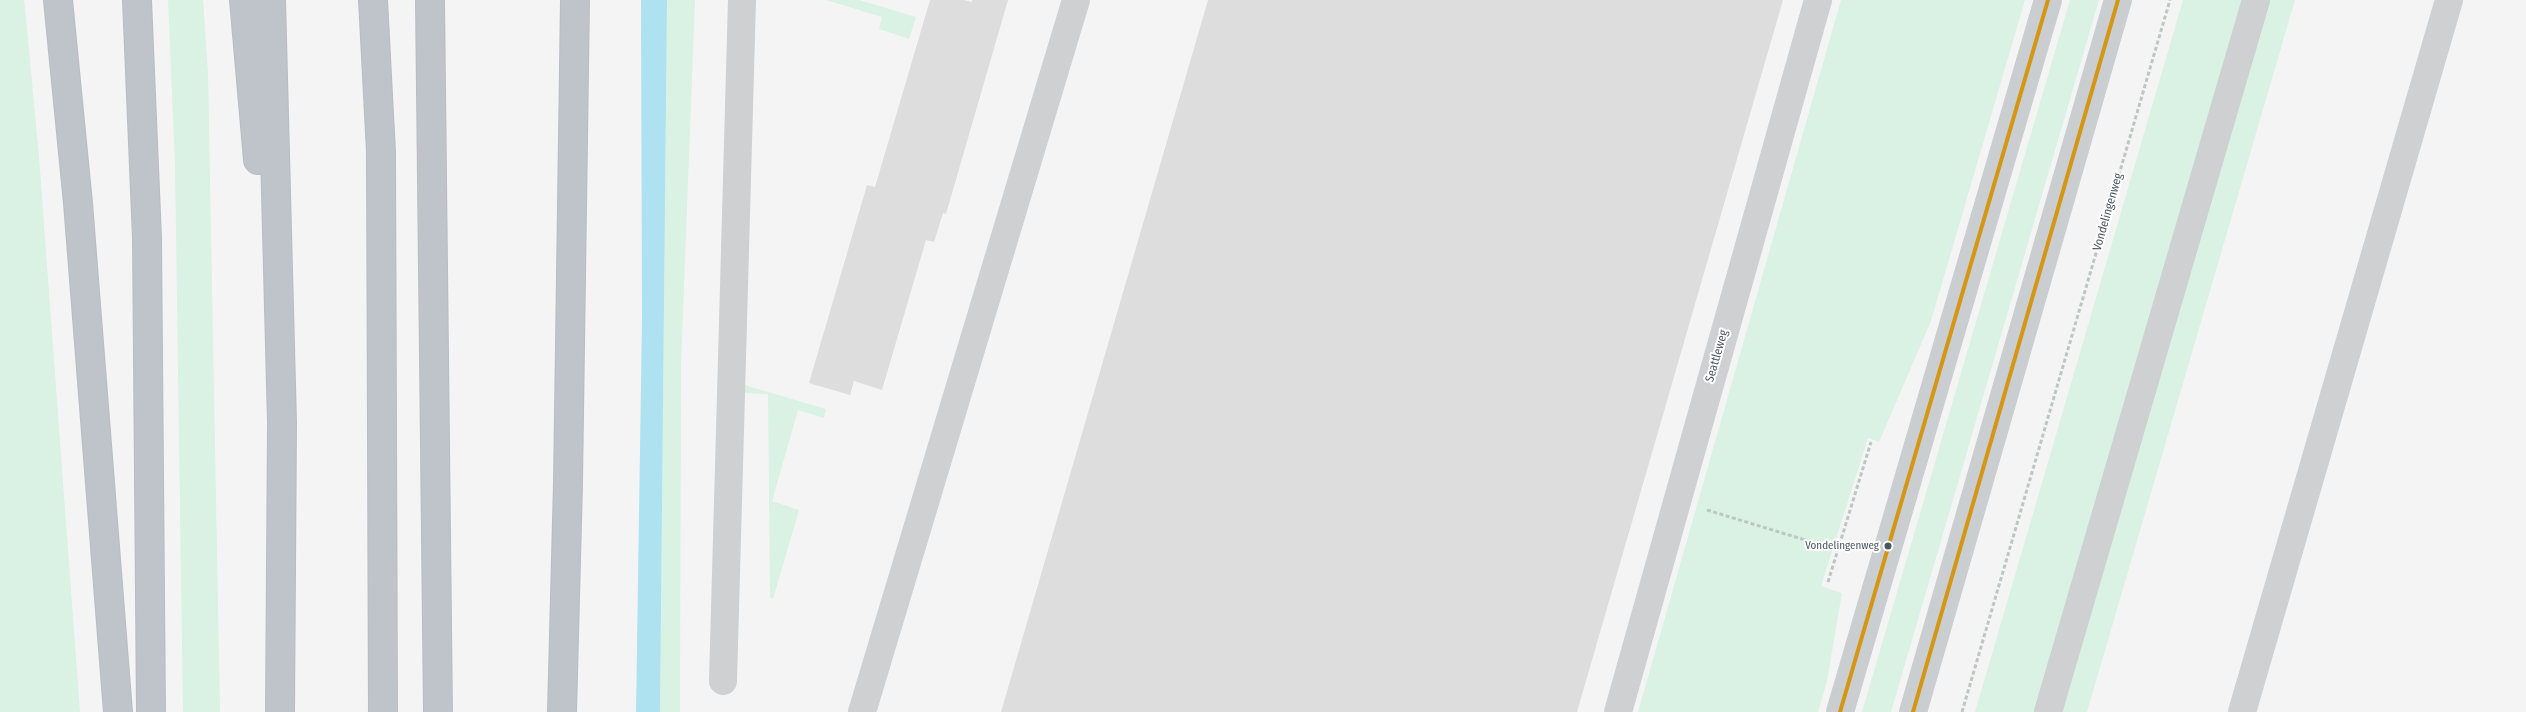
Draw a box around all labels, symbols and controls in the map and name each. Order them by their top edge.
street label: Vondelingenweg [2090,171,2126,253]
street label: Seattleweg [1703,328,1731,384]
place label: Vondelingenweg [1805,539,1879,553]
marker: Vondelingenweg [1883,541,1893,551]

